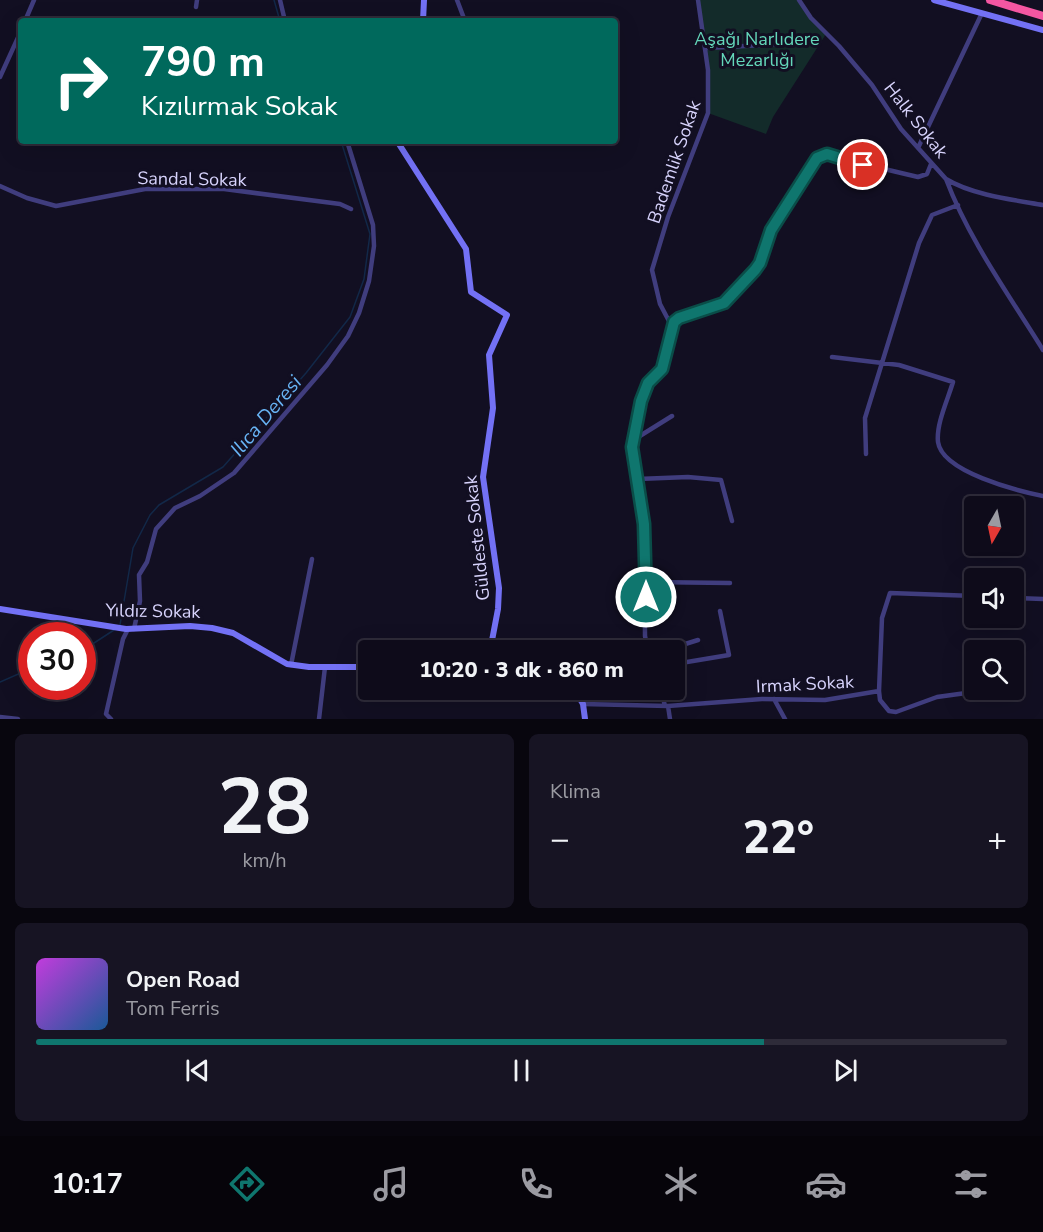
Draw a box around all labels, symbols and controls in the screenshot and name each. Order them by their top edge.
park label: Aşağı Narlıdere Mezarlığı [694,27,820,72]
text: 790 m [141,34,265,91]
icon: right [42,42,120,120]
street label: Halk Sokak [879,77,954,164]
text: Kızılırmak Sokak [141,88,337,125]
street label: Bademlik Sokak [642,96,707,227]
pin [837,139,888,190]
icon: arrive [846,148,879,181]
street label: Sandal Sokak [137,166,248,192]
water label: Ilıca Deresi [224,369,308,462]
street label: Güldeste Sokak [458,473,496,602]
north arrow [964,496,1024,556]
map controls [964,496,1024,700]
position arrow [614,565,678,629]
button: sound [964,568,1024,628]
street label: Yıldız Sokak [104,598,202,624]
speed limit sign: 30 [18,622,96,700]
button: search [964,640,1024,700]
text: 10:20 · 3 dk · 860 m [419,655,624,685]
street label: Irmak Sokak [755,669,856,699]
text: 28 [218,754,311,861]
text: Klima [550,778,601,805]
text: 22° [743,808,814,869]
text: − [550,817,570,862]
text: + [987,817,1007,862]
text: km/h [242,847,287,874]
text: Open Road [126,965,240,995]
text: Tom Ferris [126,995,220,1022]
icon: previous [181,1054,214,1087]
icon: pause [505,1054,538,1087]
icon: next [829,1054,862,1087]
icon: directions [226,1163,268,1205]
icon: music [370,1163,412,1205]
icon: phone [515,1163,557,1205]
icon: climate [660,1163,702,1205]
icon: car [805,1163,847,1205]
icon: filters [950,1163,992,1205]
text: 10:17 [51,1166,123,1203]

